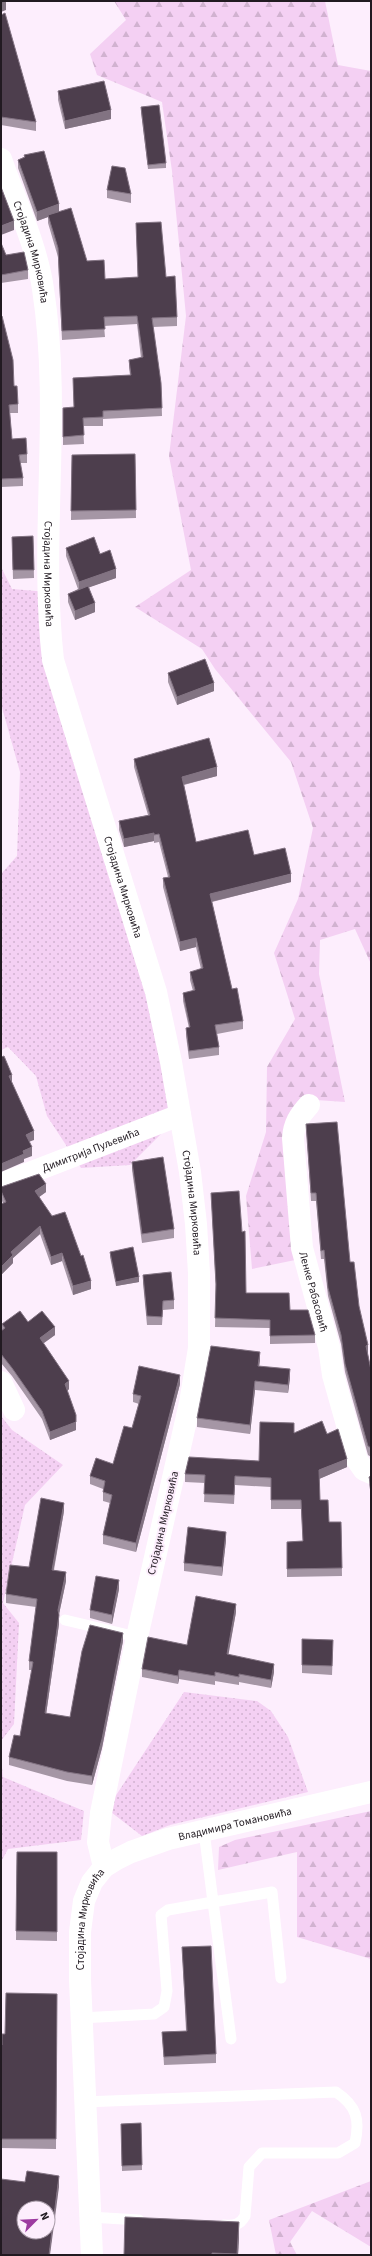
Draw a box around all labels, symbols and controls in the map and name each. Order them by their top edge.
street label: Стојадина Мирковића [10,198,52,304]
street label: Стојадина Мирковића [41,521,58,627]
street label: Стојадина Мирковића [101,834,146,940]
street label: Димитрија Пуљевића [40,1124,142,1175]
street label: Стојадина Мирковића [179,1149,205,1256]
street label: Ленке Рабасовић [296,1250,332,1333]
street label: Стојадина Мирковића [144,1470,182,1576]
street label: Владимира Томановића [177,1803,293,1844]
street label: Стојадина Мирковића [72,1865,108,1970]
north arrow [16,2200,56,2240]
text: N [36,2210,53,2223]

